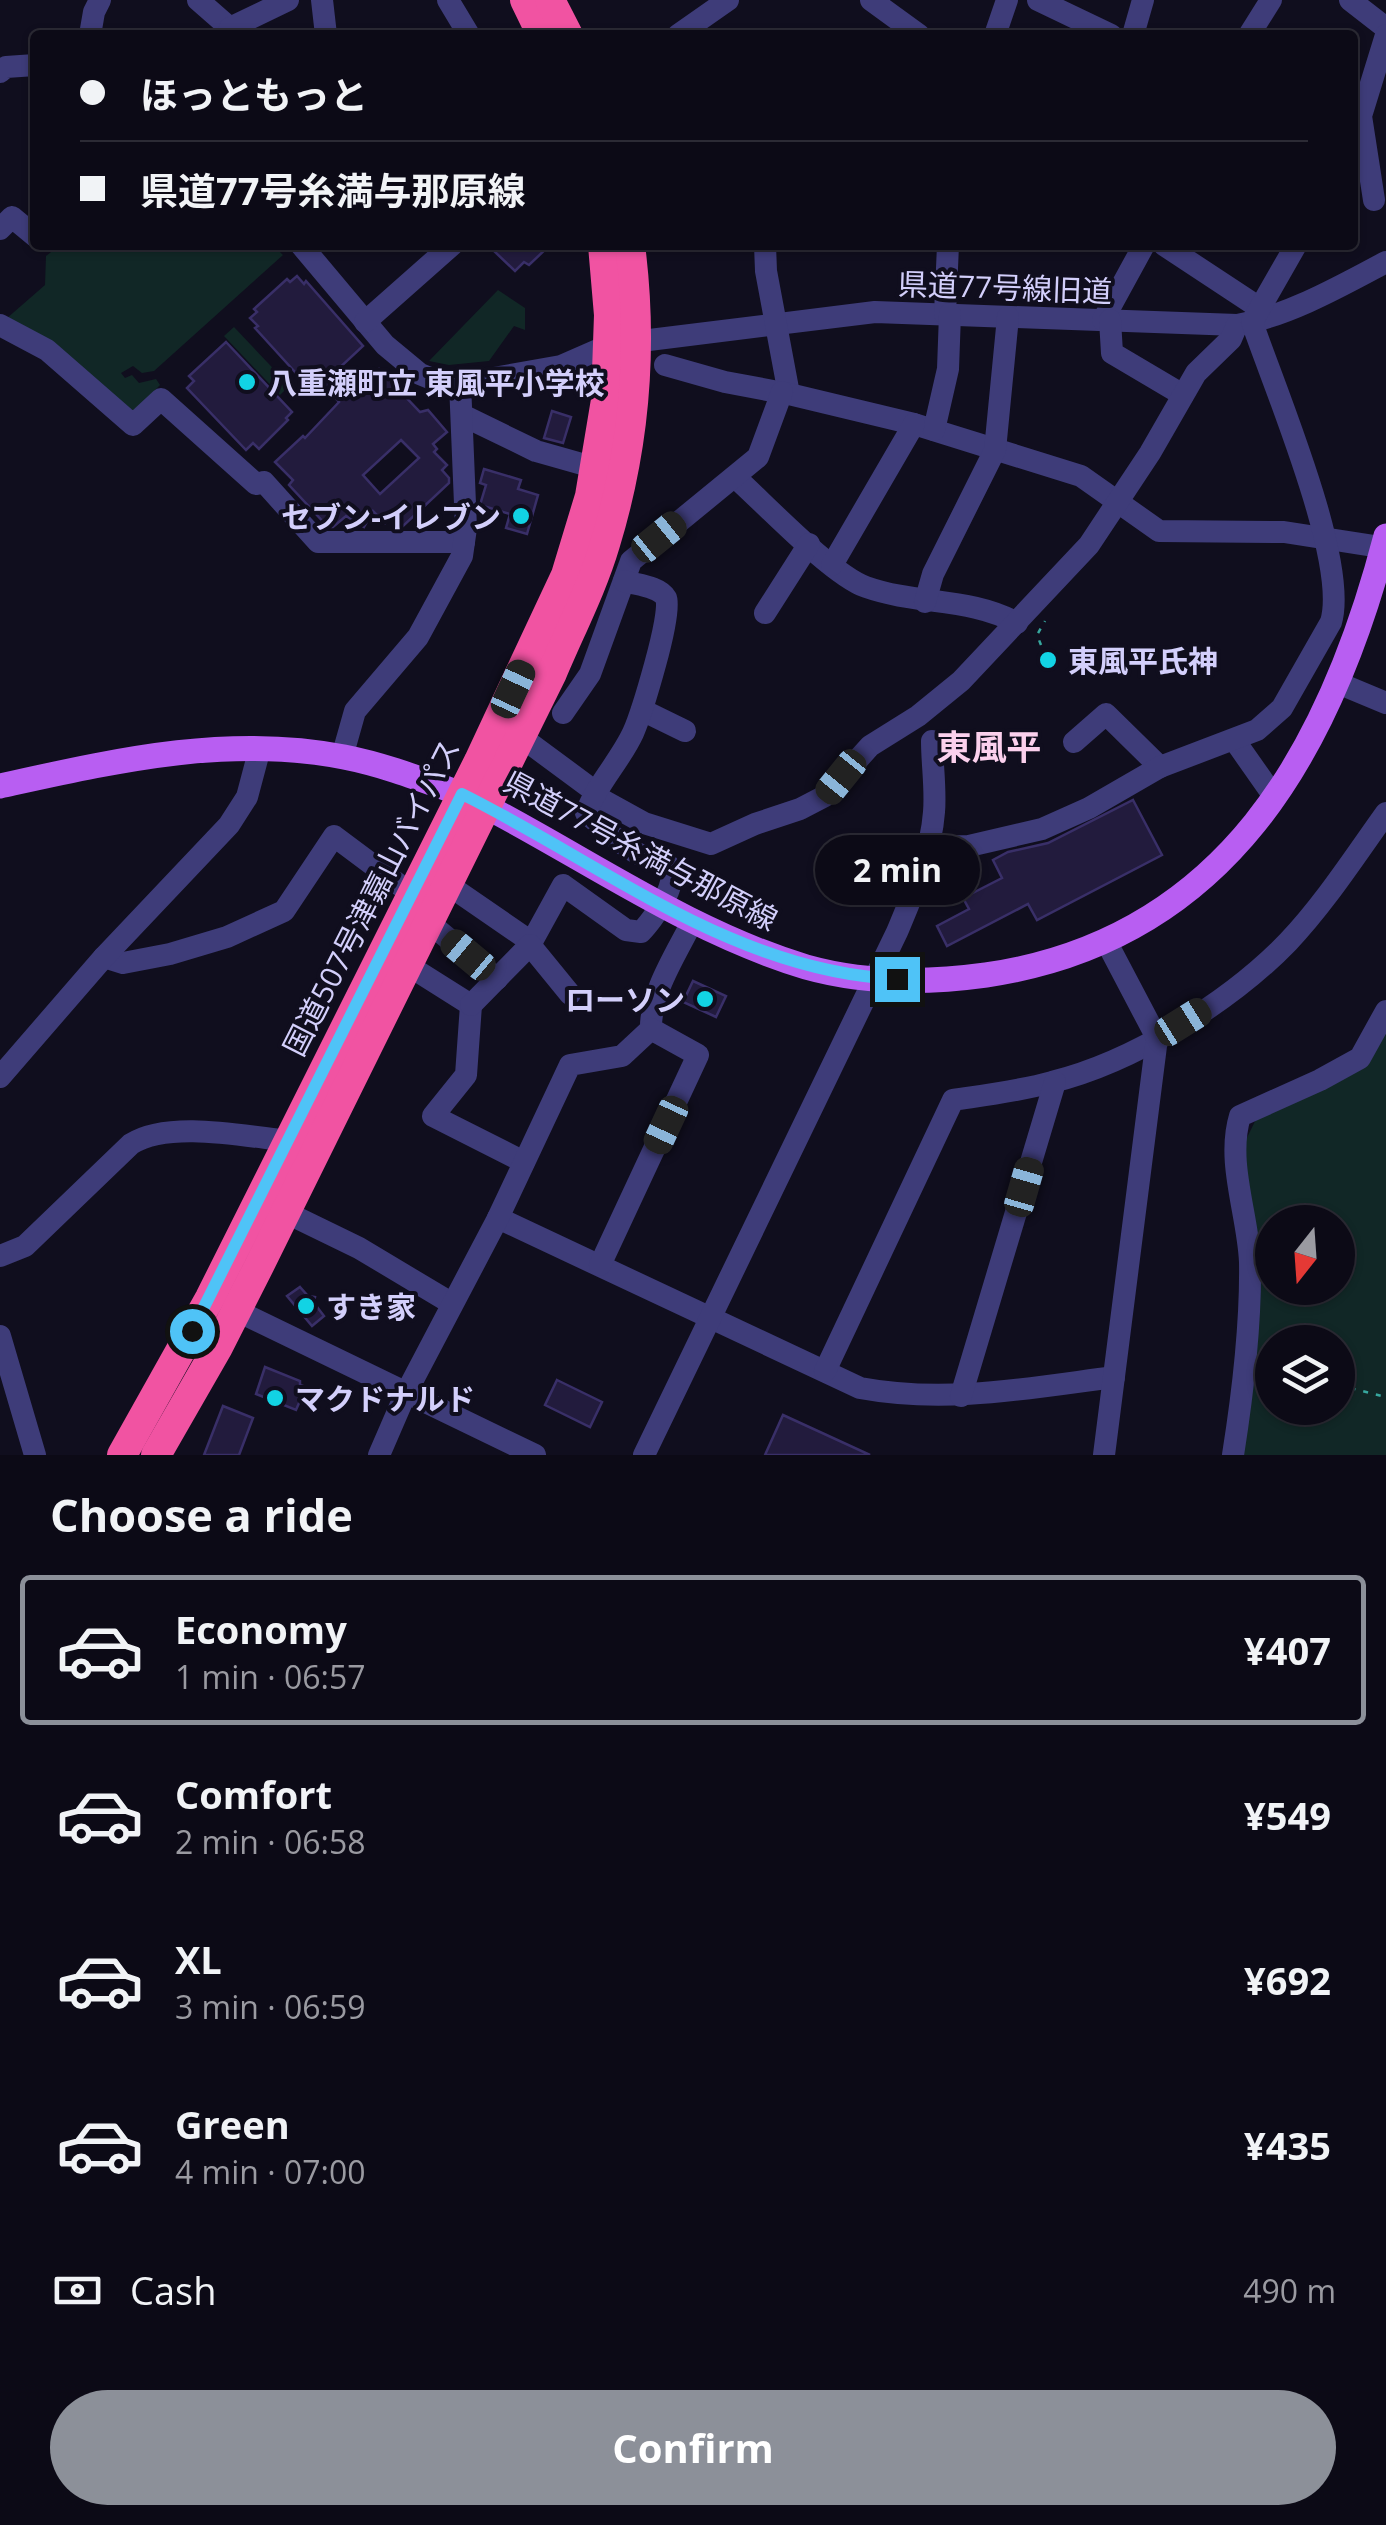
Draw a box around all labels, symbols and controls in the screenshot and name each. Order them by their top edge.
text: ほっともっと [140,68,368,120]
text: 県道77号糸満与那原線 [140,164,525,216]
street label: 県道77号線旧道 [897,263,1113,311]
place label: 八重瀬町立 東風平小学校 [267,362,605,403]
marker: 八重瀬町立 東風平小学校 [236,371,258,393]
place label: セブン-イレブン [281,496,501,537]
marker: セブン-イレブン [510,505,532,527]
car [626,506,692,568]
place label: 東風平氏神 [1068,640,1218,681]
marker: 東風平氏神 [1037,649,1059,671]
car [487,655,539,723]
district label: 東風平 [936,723,1042,770]
street label: 国道507号津嘉山バイパス [273,731,469,1063]
car [810,744,872,810]
street label: 県道77号糸満与那原線 [497,760,785,940]
callout: 2 min [814,834,980,904]
text: 2 min [853,848,942,891]
car [435,924,501,986]
route end [875,957,920,1002]
place label: ローソン [565,979,685,1020]
marker: ローソン [694,988,716,1010]
car [1150,993,1216,1051]
car [640,1091,692,1159]
car [1001,1154,1047,1220]
north arrow [1255,1205,1355,1305]
map controls [1255,1205,1355,1425]
place label: すき家 [326,1286,416,1327]
marker: すき家 [295,1295,317,1317]
route start [170,1309,215,1354]
button: layers [1255,1325,1355,1425]
place label: マクドナルド [295,1378,475,1419]
marker: マクドナルド [264,1387,286,1409]
text: Choose a ride [50,1484,353,1545]
text: Economy [175,1603,347,1655]
icon: car [55,1605,145,1695]
text: ¥407 [1244,1624,1331,1676]
text: 1 min · 06:57 [175,1655,366,1698]
text: Comfort [175,1768,332,1820]
icon: car [55,1770,145,1860]
text: ¥549 [1244,1789,1331,1841]
text: 2 min · 06:58 [175,1820,366,1863]
text: XL [175,1933,222,1985]
icon: car [55,1935,145,2025]
text: ¥692 [1244,1954,1331,2006]
text: 3 min · 06:59 [175,1985,366,2028]
text: Green [175,2098,290,2150]
icon: car [55,2100,145,2190]
text: ¥435 [1244,2119,1331,2171]
text: 4 min · 07:00 [175,2150,366,2193]
icon: cash [50,2263,105,2318]
text: Cash [130,2264,216,2316]
text: 490 m [1243,2269,1336,2312]
button: Confirm [50,2390,1336,2505]

